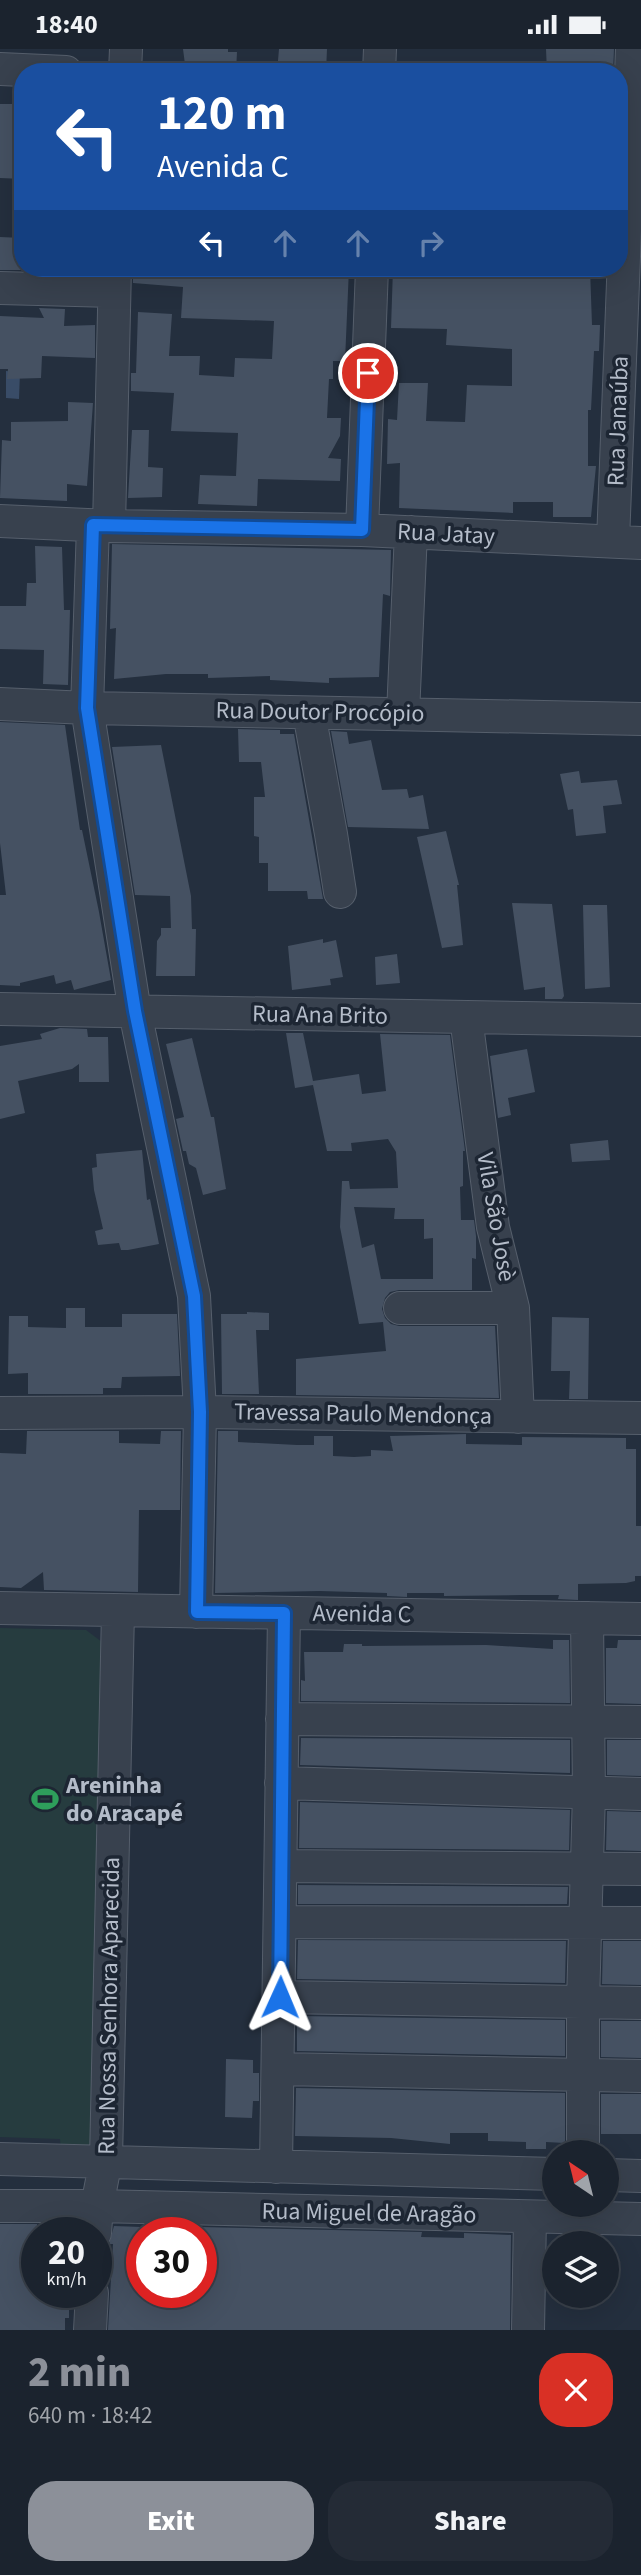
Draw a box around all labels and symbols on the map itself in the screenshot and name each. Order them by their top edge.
pin [338,343,398,403]
street label: Rua Janaúba [598,355,638,487]
street label: Rua Jatay [396,514,496,554]
street label: Rua Doutor Procópio [215,693,425,731]
street label: Rua Ana Brito [252,996,388,1034]
street label: Vila São Josè [467,1150,525,1284]
street label: Travessa Paulo Mendonça [234,1394,492,1434]
street label: Avenida C [312,1596,412,1632]
place label: Areninha do Aracapé [65,1768,183,1831]
sports icon: Areninha do Aracapé [30,1784,60,1814]
street label: Rua Nossa Senhora Aparecida [89,1857,129,2155]
position arrow [243,1960,317,2034]
north arrow [542,2140,620,2217]
street label: Rua Miguel de Aragão [261,2194,477,2232]
speed limit sign: 30 [126,2217,217,2308]

